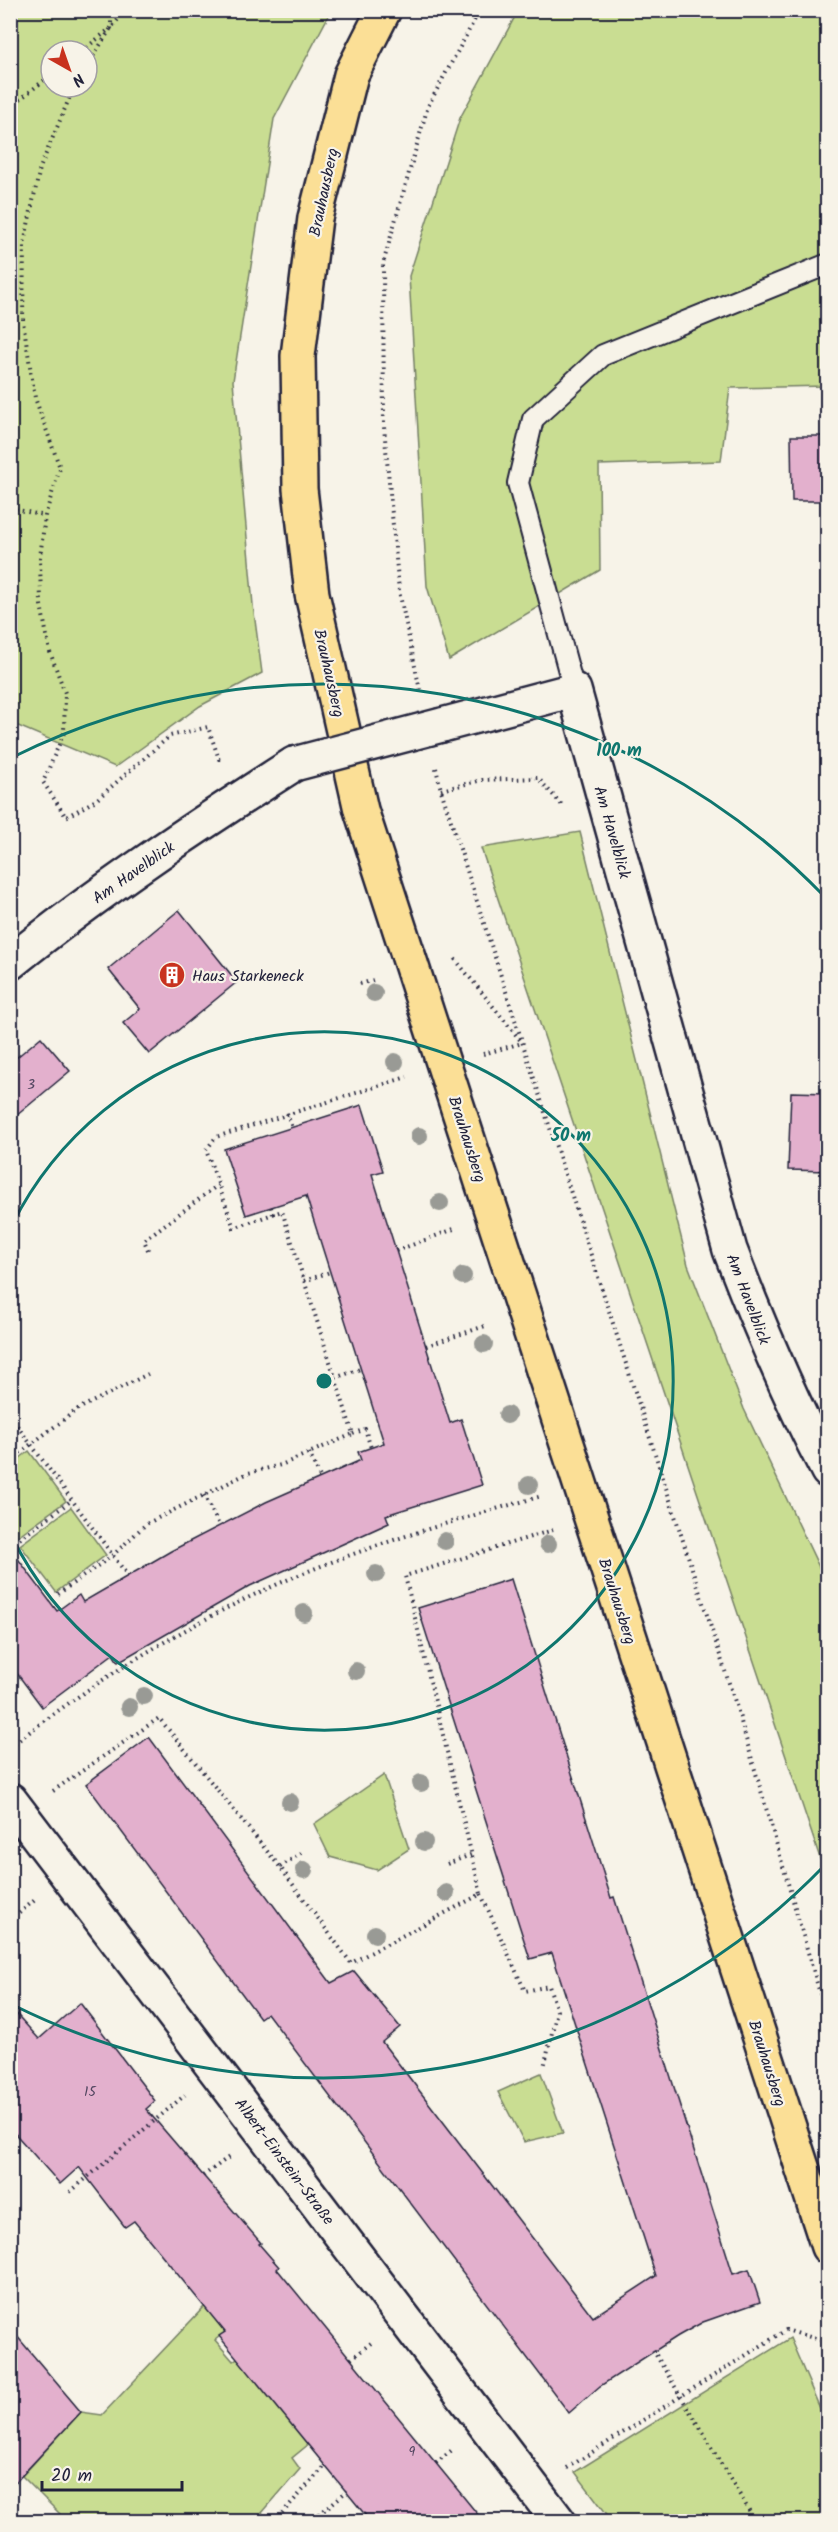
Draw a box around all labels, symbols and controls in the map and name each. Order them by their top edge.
north arrow [39,39,99,99]
text: N [66,67,90,92]
street label: Brauhausberg [303,146,346,239]
street label: Brauhausberg [306,627,351,720]
text: 100 m [596,737,642,766]
street label: Am Havelblick [586,783,637,882]
street label: Am Havelblick [87,835,181,911]
building icon: Haus Starkeneck [157,960,187,990]
place label: Haus Starkeneck [192,964,304,989]
house number: 3 [27,1074,35,1096]
street label: Brauhausberg [441,1093,492,1186]
text: 50 m [550,1122,591,1151]
street label: Am Havelblick [719,1250,777,1349]
centre of rings [314,1371,334,1391]
street label: Brauhausberg [591,1555,642,1648]
street label: Brauhausberg [741,2017,792,2110]
house number: 15 [84,2081,97,2103]
street label: Albert-Einstein-Straße [228,2093,340,2231]
house number: 9 [409,2441,416,2463]
scale bar [42,2454,182,2492]
text: 20 m [51,2462,92,2491]

